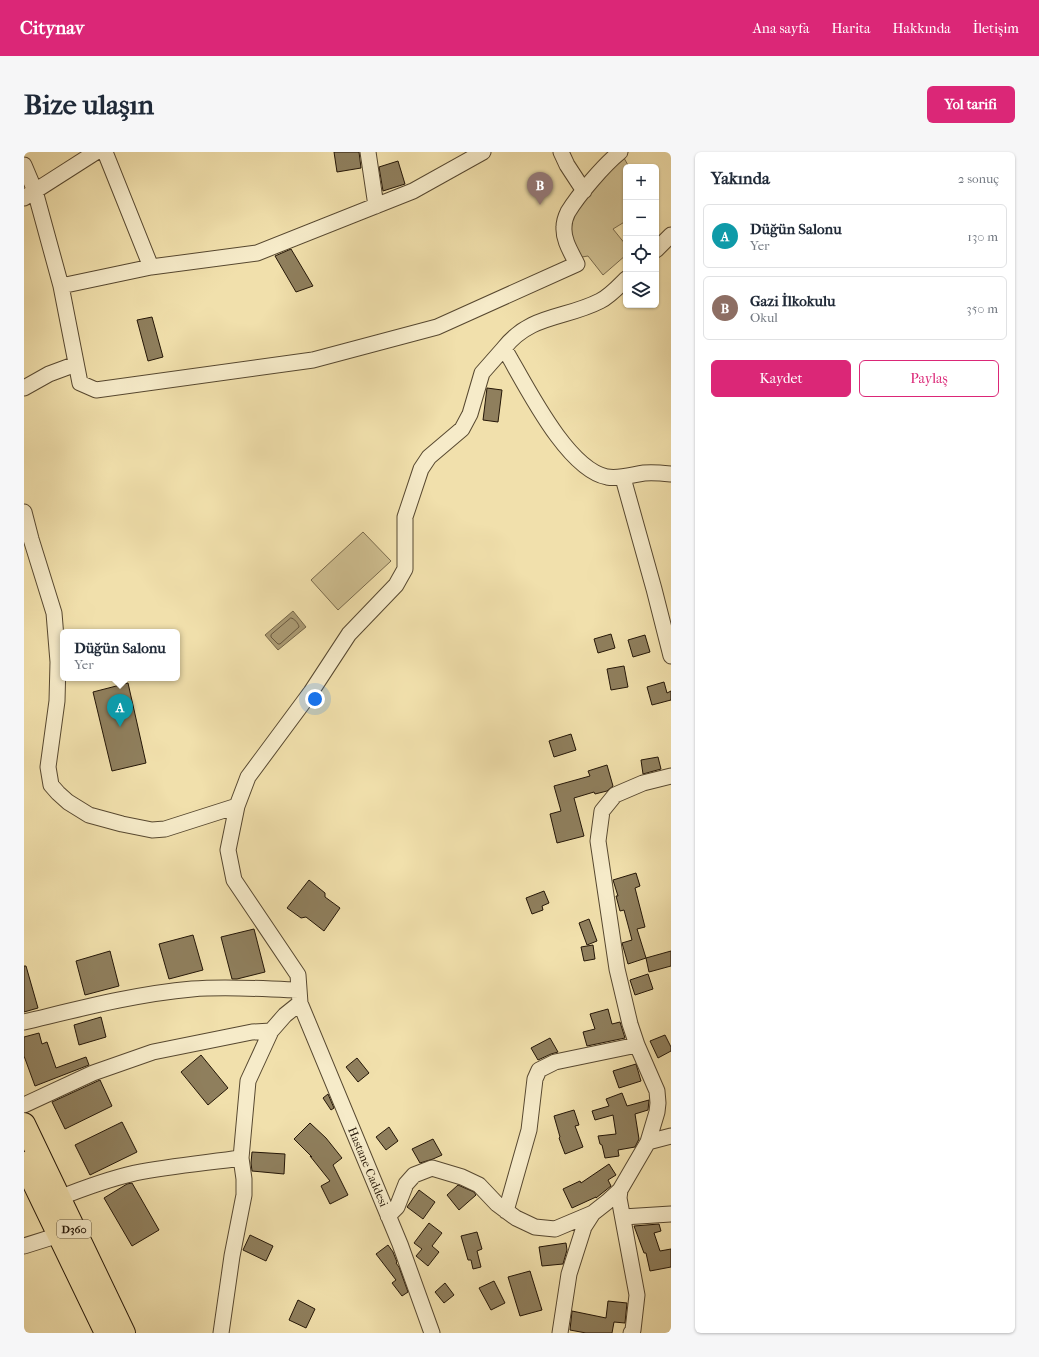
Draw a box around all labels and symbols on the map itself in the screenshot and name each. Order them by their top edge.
pin: B [527,172,553,205]
your location [305,689,325,709]
pin: A [107,694,133,727]
street label: Hastane Caddesi [345,1125,391,1209]
road number: D360 [57,1220,91,1238]

